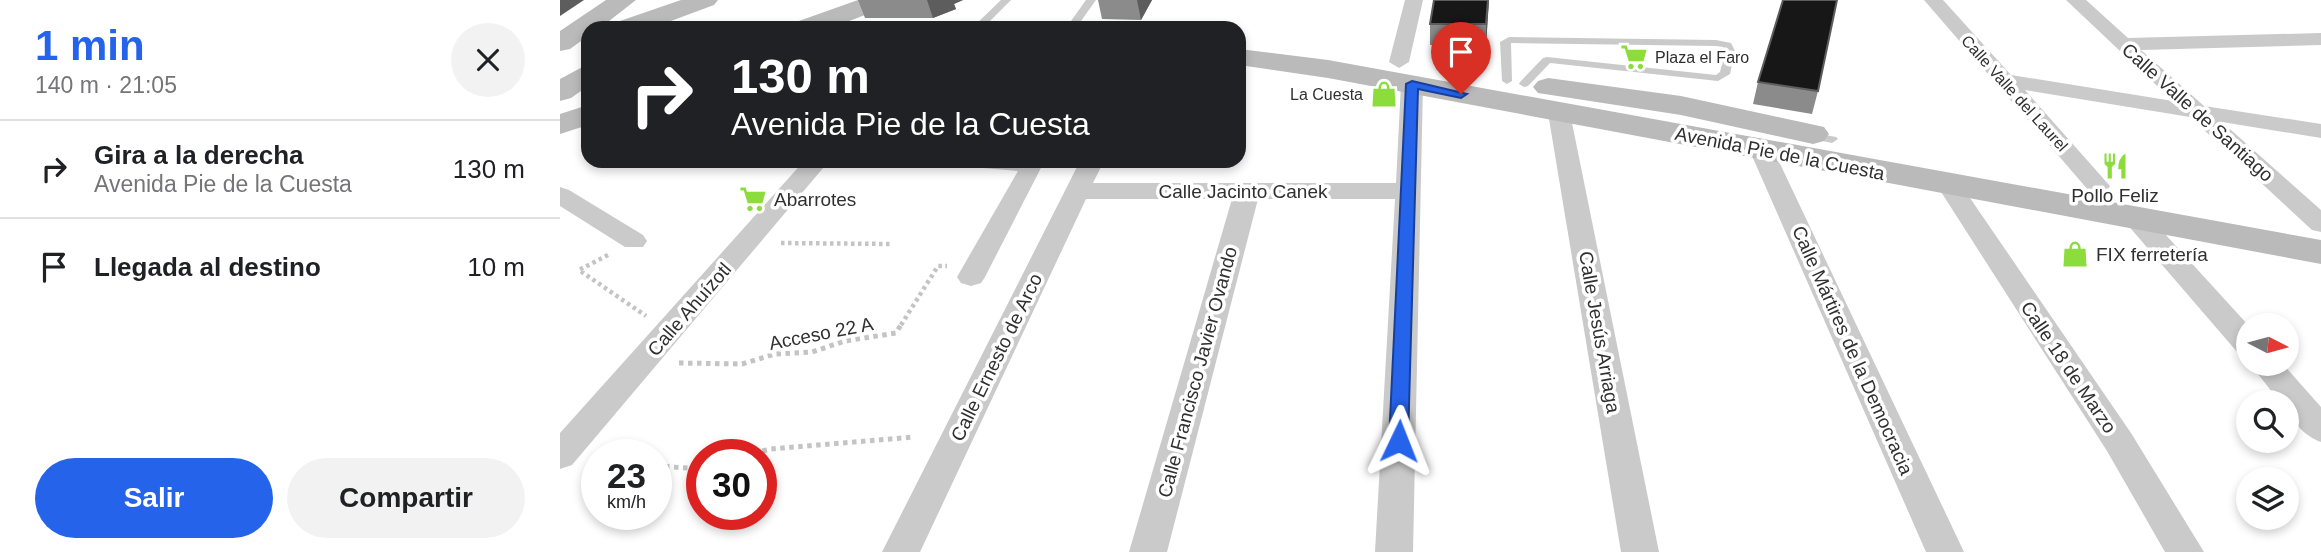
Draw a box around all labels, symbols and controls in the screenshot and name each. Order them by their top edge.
text: 1 min [35,22,145,69]
pin [1431,22,1491,94]
button: close [451,23,525,97]
street label: Calle Valle del Laurel [1958,32,2071,155]
icon: arrive [1442,33,1480,71]
street label: Calle Valle de Santiago [2118,39,2278,186]
supermarket icon: Plaza el Faro [1619,42,1649,72]
icon: right [616,49,707,140]
text: 130 m [731,49,870,103]
place label: Plaza el Faro [1655,49,1749,66]
text: 140 m · 21:05 [35,72,177,98]
shop icon: La Cuesta [1369,79,1399,109]
place label: La Cuesta [1290,86,1363,103]
text: Avenida Pie de la Cuesta [731,106,1090,142]
street label: Avenida Pie de la Cuesta [1673,123,1887,184]
text: Gira a la derecha [94,140,304,170]
icon: right [35,150,73,188]
restaurant icon: Pollo Feliz [2100,151,2130,181]
text: 130 m [453,154,525,184]
text: Avenida Pie de la Cuesta [94,171,352,197]
street label: Calle Jacinto Canek [1159,181,1328,202]
supermarket icon: Abarrotes [738,184,768,214]
place label: Pollo Feliz [2071,185,2159,206]
place label: Abarrotes [774,189,856,210]
street label: Calle Mártires de la Democracia [1788,222,1917,478]
shop icon: FIX ferretería [2060,239,2090,269]
street label: Calle Francisco Javier Ovando [1154,244,1241,500]
place label: FIX ferretería [2096,244,2208,265]
icon: arrive [35,248,73,286]
street label: Calle Jesús Arriaga [1575,250,1624,415]
text: Llegada al destino [94,252,321,282]
text: 10 m [467,252,525,282]
street label: Calle Ahuízotl [643,259,735,360]
street label: Calle Ernesto de Arco [947,270,1046,444]
street label: Calle 18 de Marzo [2017,297,2120,437]
street label: Acceso 22 A [767,313,875,354]
north arrow [2236,313,2300,376]
map controls [2236,313,2299,530]
button: search [2236,390,2299,453]
position arrow [1362,404,1436,478]
speed limit sign: 30 [686,439,777,530]
text: 23 [607,456,646,495]
button: Salir [35,458,273,538]
button: Compartir [287,458,525,538]
button: layers [2236,467,2299,530]
text: km/h [607,492,646,512]

